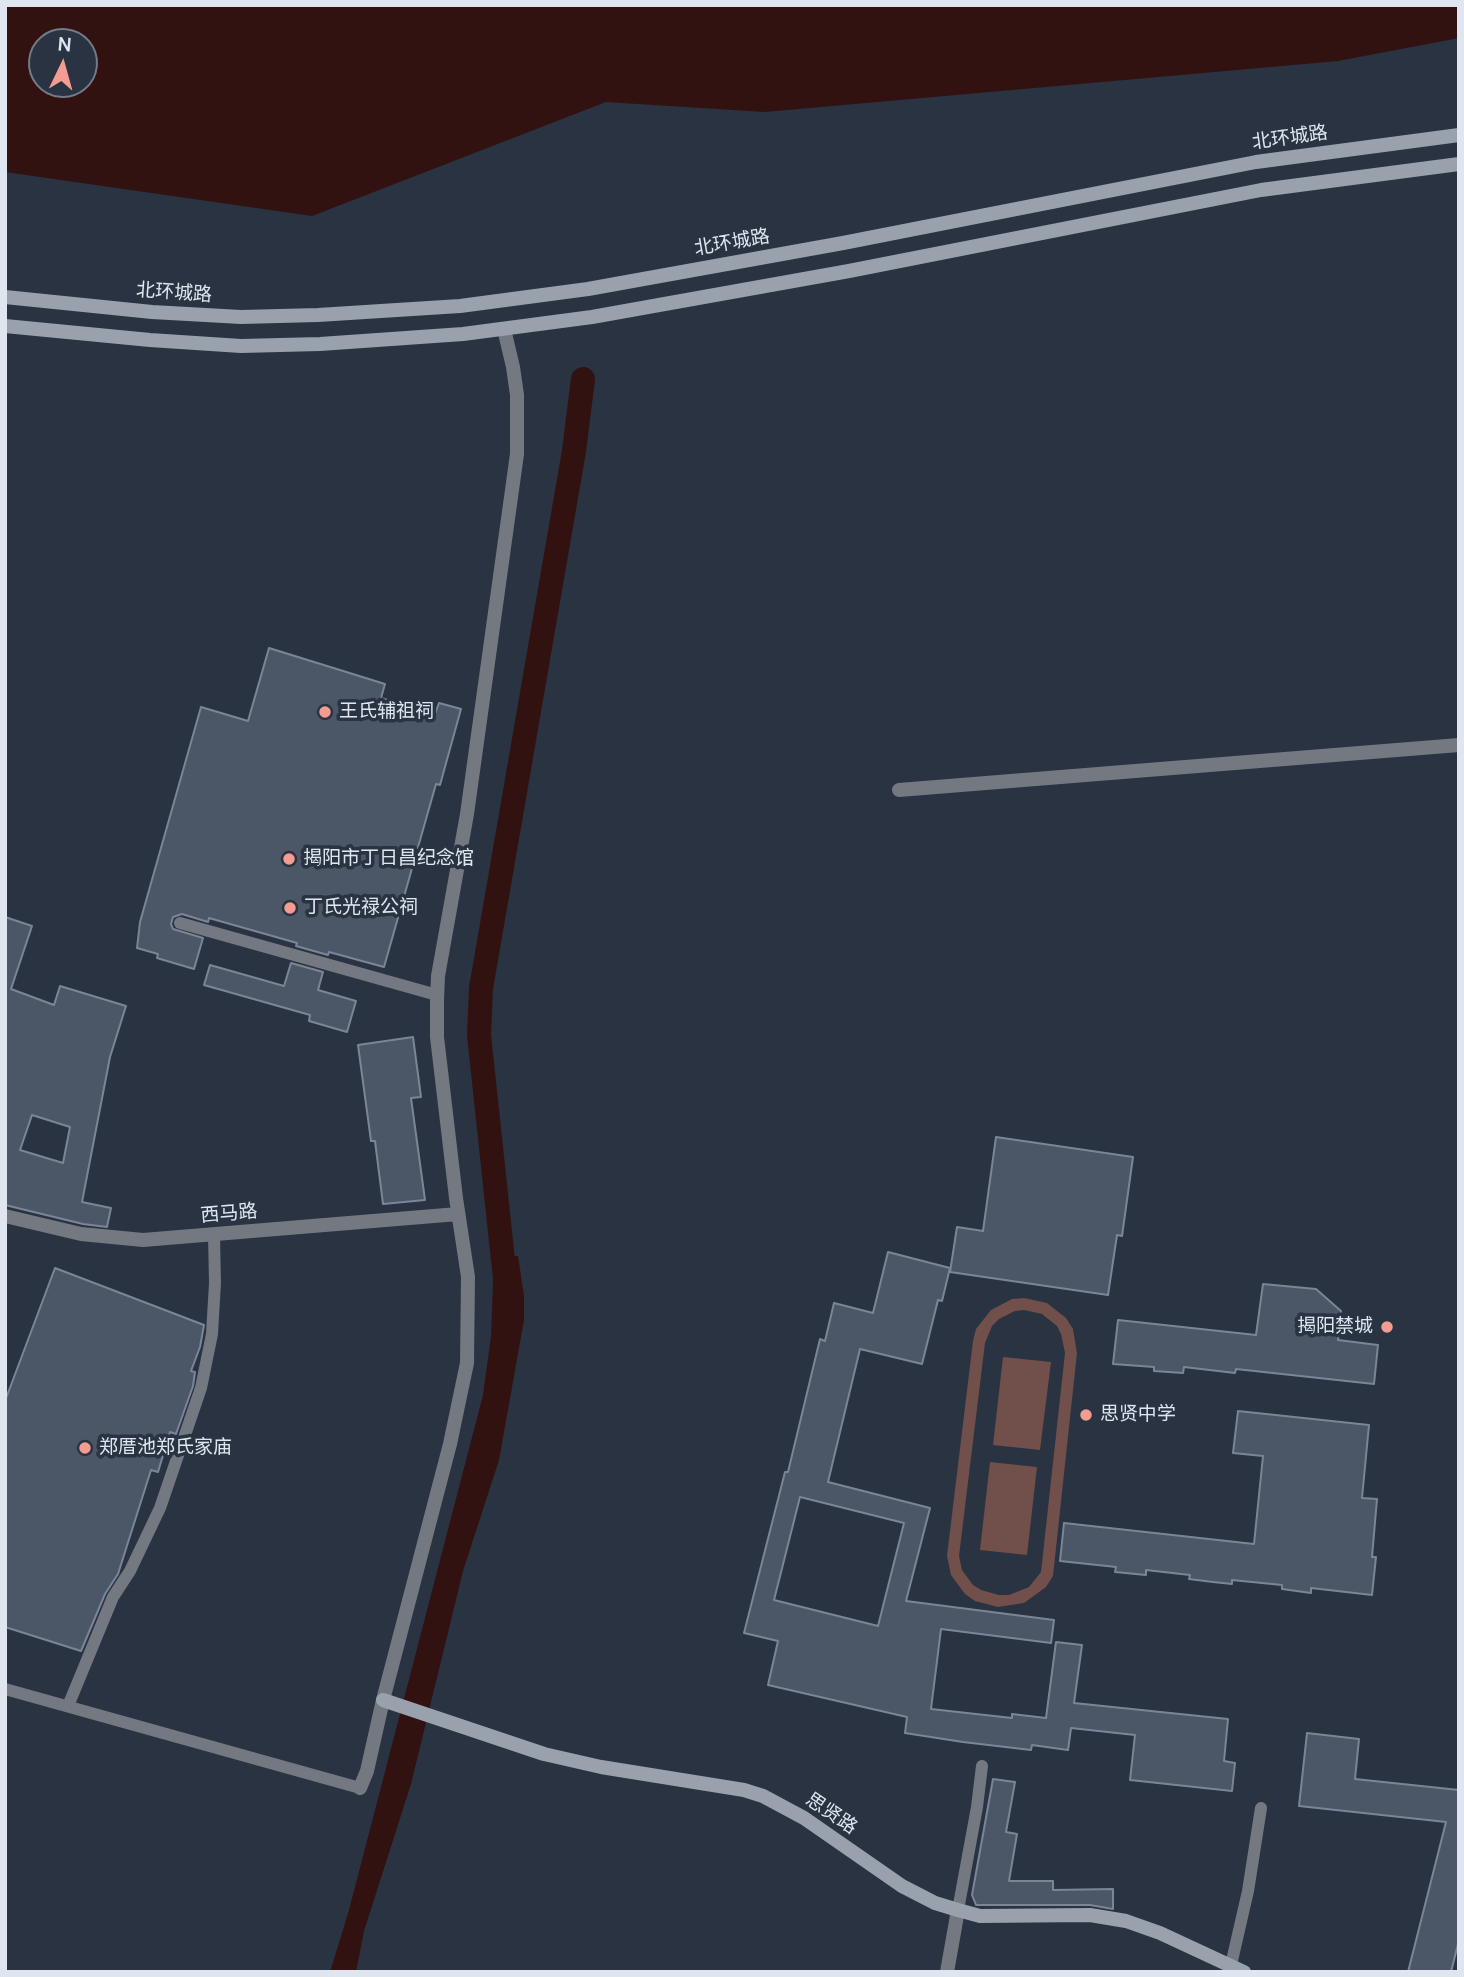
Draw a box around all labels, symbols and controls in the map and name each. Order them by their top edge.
north arrow [28,28,98,98]
text: N [57,31,73,58]
street label: 北环城路 [1251,121,1329,155]
street label: 北环城路 [693,225,771,261]
street label: 北环城路 [135,279,213,307]
place label: 王氏辅祖祠 [339,701,434,723]
marker: 王氏辅祖祠 [317,704,333,720]
place label: 揭阳市丁日昌纪念馆 [303,848,474,870]
marker: 揭阳市丁日昌纪念馆 [281,851,297,867]
place label: 丁氏光禄公祠 [304,897,418,919]
marker: 丁氏光禄公祠 [282,900,298,916]
street label: 西马路 [200,1200,258,1228]
place label: 揭阳禁城 [1297,1316,1373,1338]
marker: 揭阳禁城 [1379,1319,1395,1335]
place label: 思贤中学 [1100,1404,1176,1426]
marker: 思贤中学 [1078,1407,1094,1423]
place label: 郑厝池郑氏家庙 [99,1437,232,1459]
marker: 郑厝池郑氏家庙 [77,1440,93,1456]
street label: 思贤路 [801,1789,861,1839]

